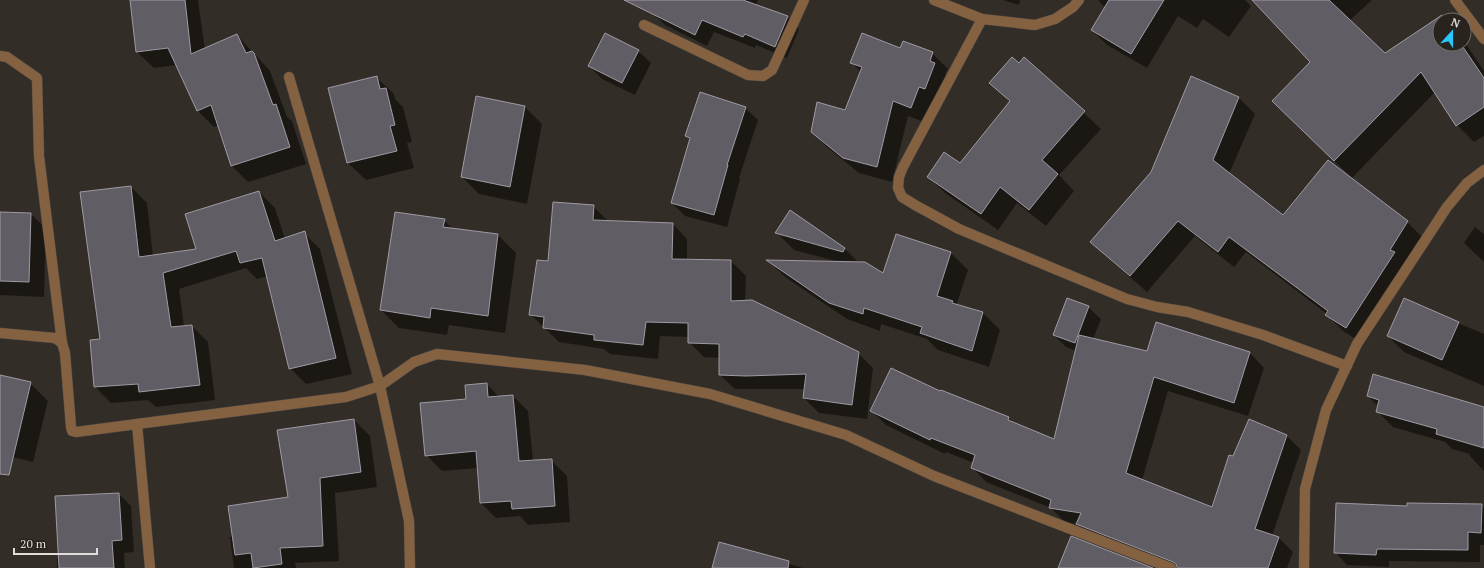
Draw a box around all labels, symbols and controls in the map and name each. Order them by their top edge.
north arrow [1432,12,1472,52]
text: N [1449,15,1463,31]
scale bar [14,530,97,556]
text: 20 m [20,536,47,551]

